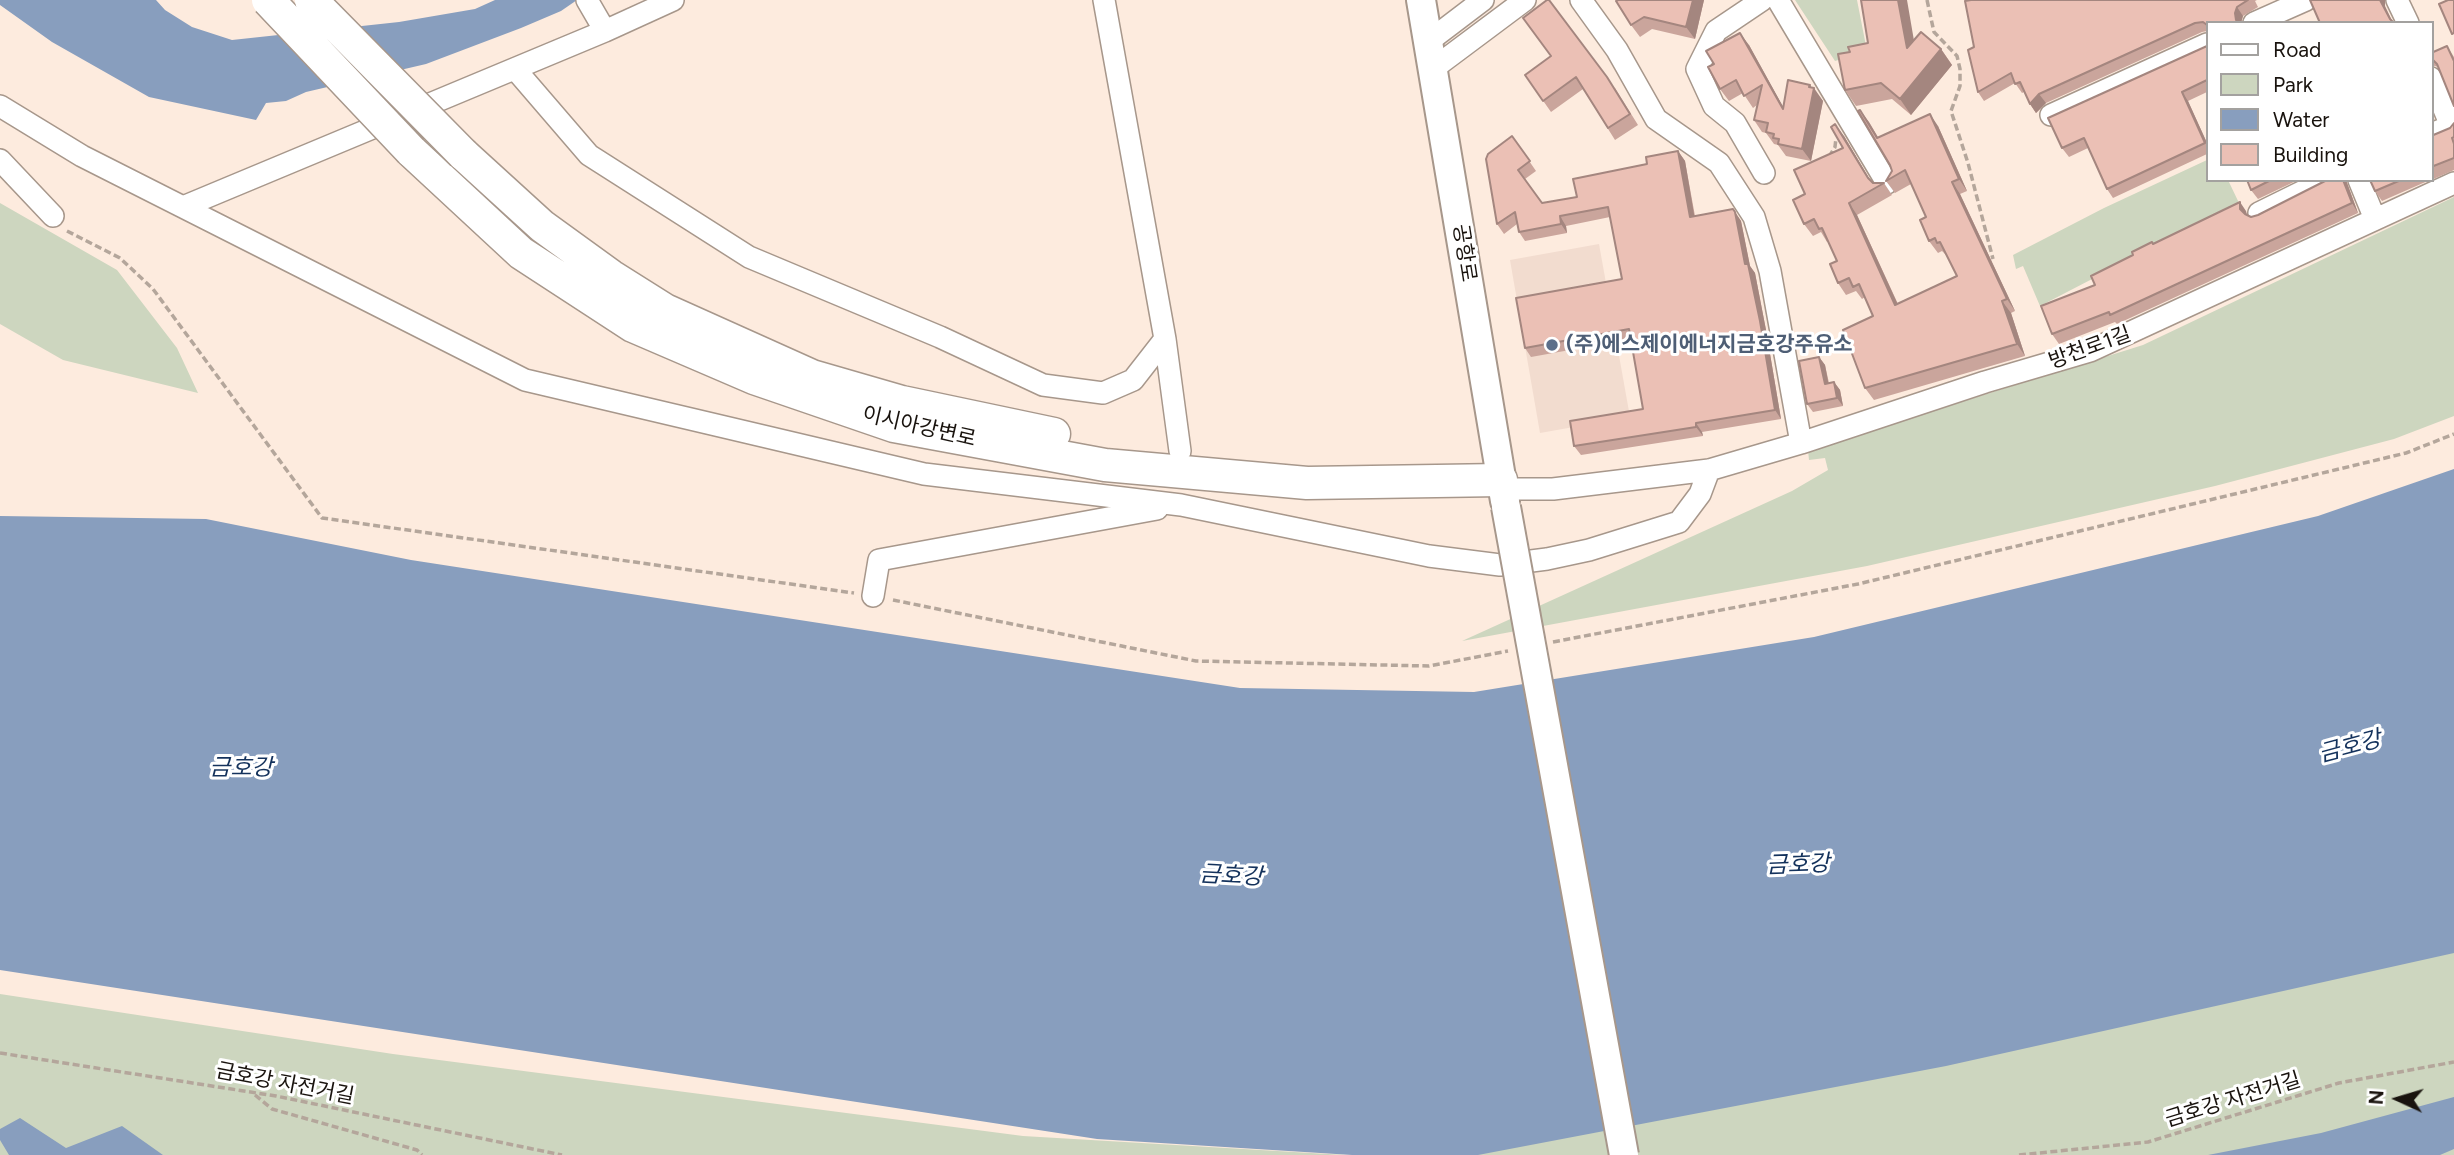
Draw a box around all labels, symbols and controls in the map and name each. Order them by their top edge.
legend [2206,21,2433,182]
text: Road [2273,37,2321,62]
text: Park [2273,72,2313,97]
text: Water [2273,107,2329,132]
text: Building [2273,142,2348,167]
street label: 공항로 [1447,222,1481,284]
street label: 방천로1길 [2045,321,2135,375]
place label: (주)에스제이에너지금호강주유소 [1566,332,1853,358]
marker: (주)에스제이에너지금호강주유소 [1544,337,1560,353]
street label: 이시아강변로 [860,402,978,452]
water label: 금호강 [2316,725,2384,769]
water label: 금호강 [209,754,273,782]
water label: 금호강 [1766,850,1830,880]
water label: 금호강 [1199,861,1263,891]
street label: 금호강 자전거길 [214,1058,356,1110]
north arrow [2363,1064,2433,1134]
street label: 금호강 자전거길 [2162,1067,2304,1133]
text: N [2365,1089,2389,1106]

